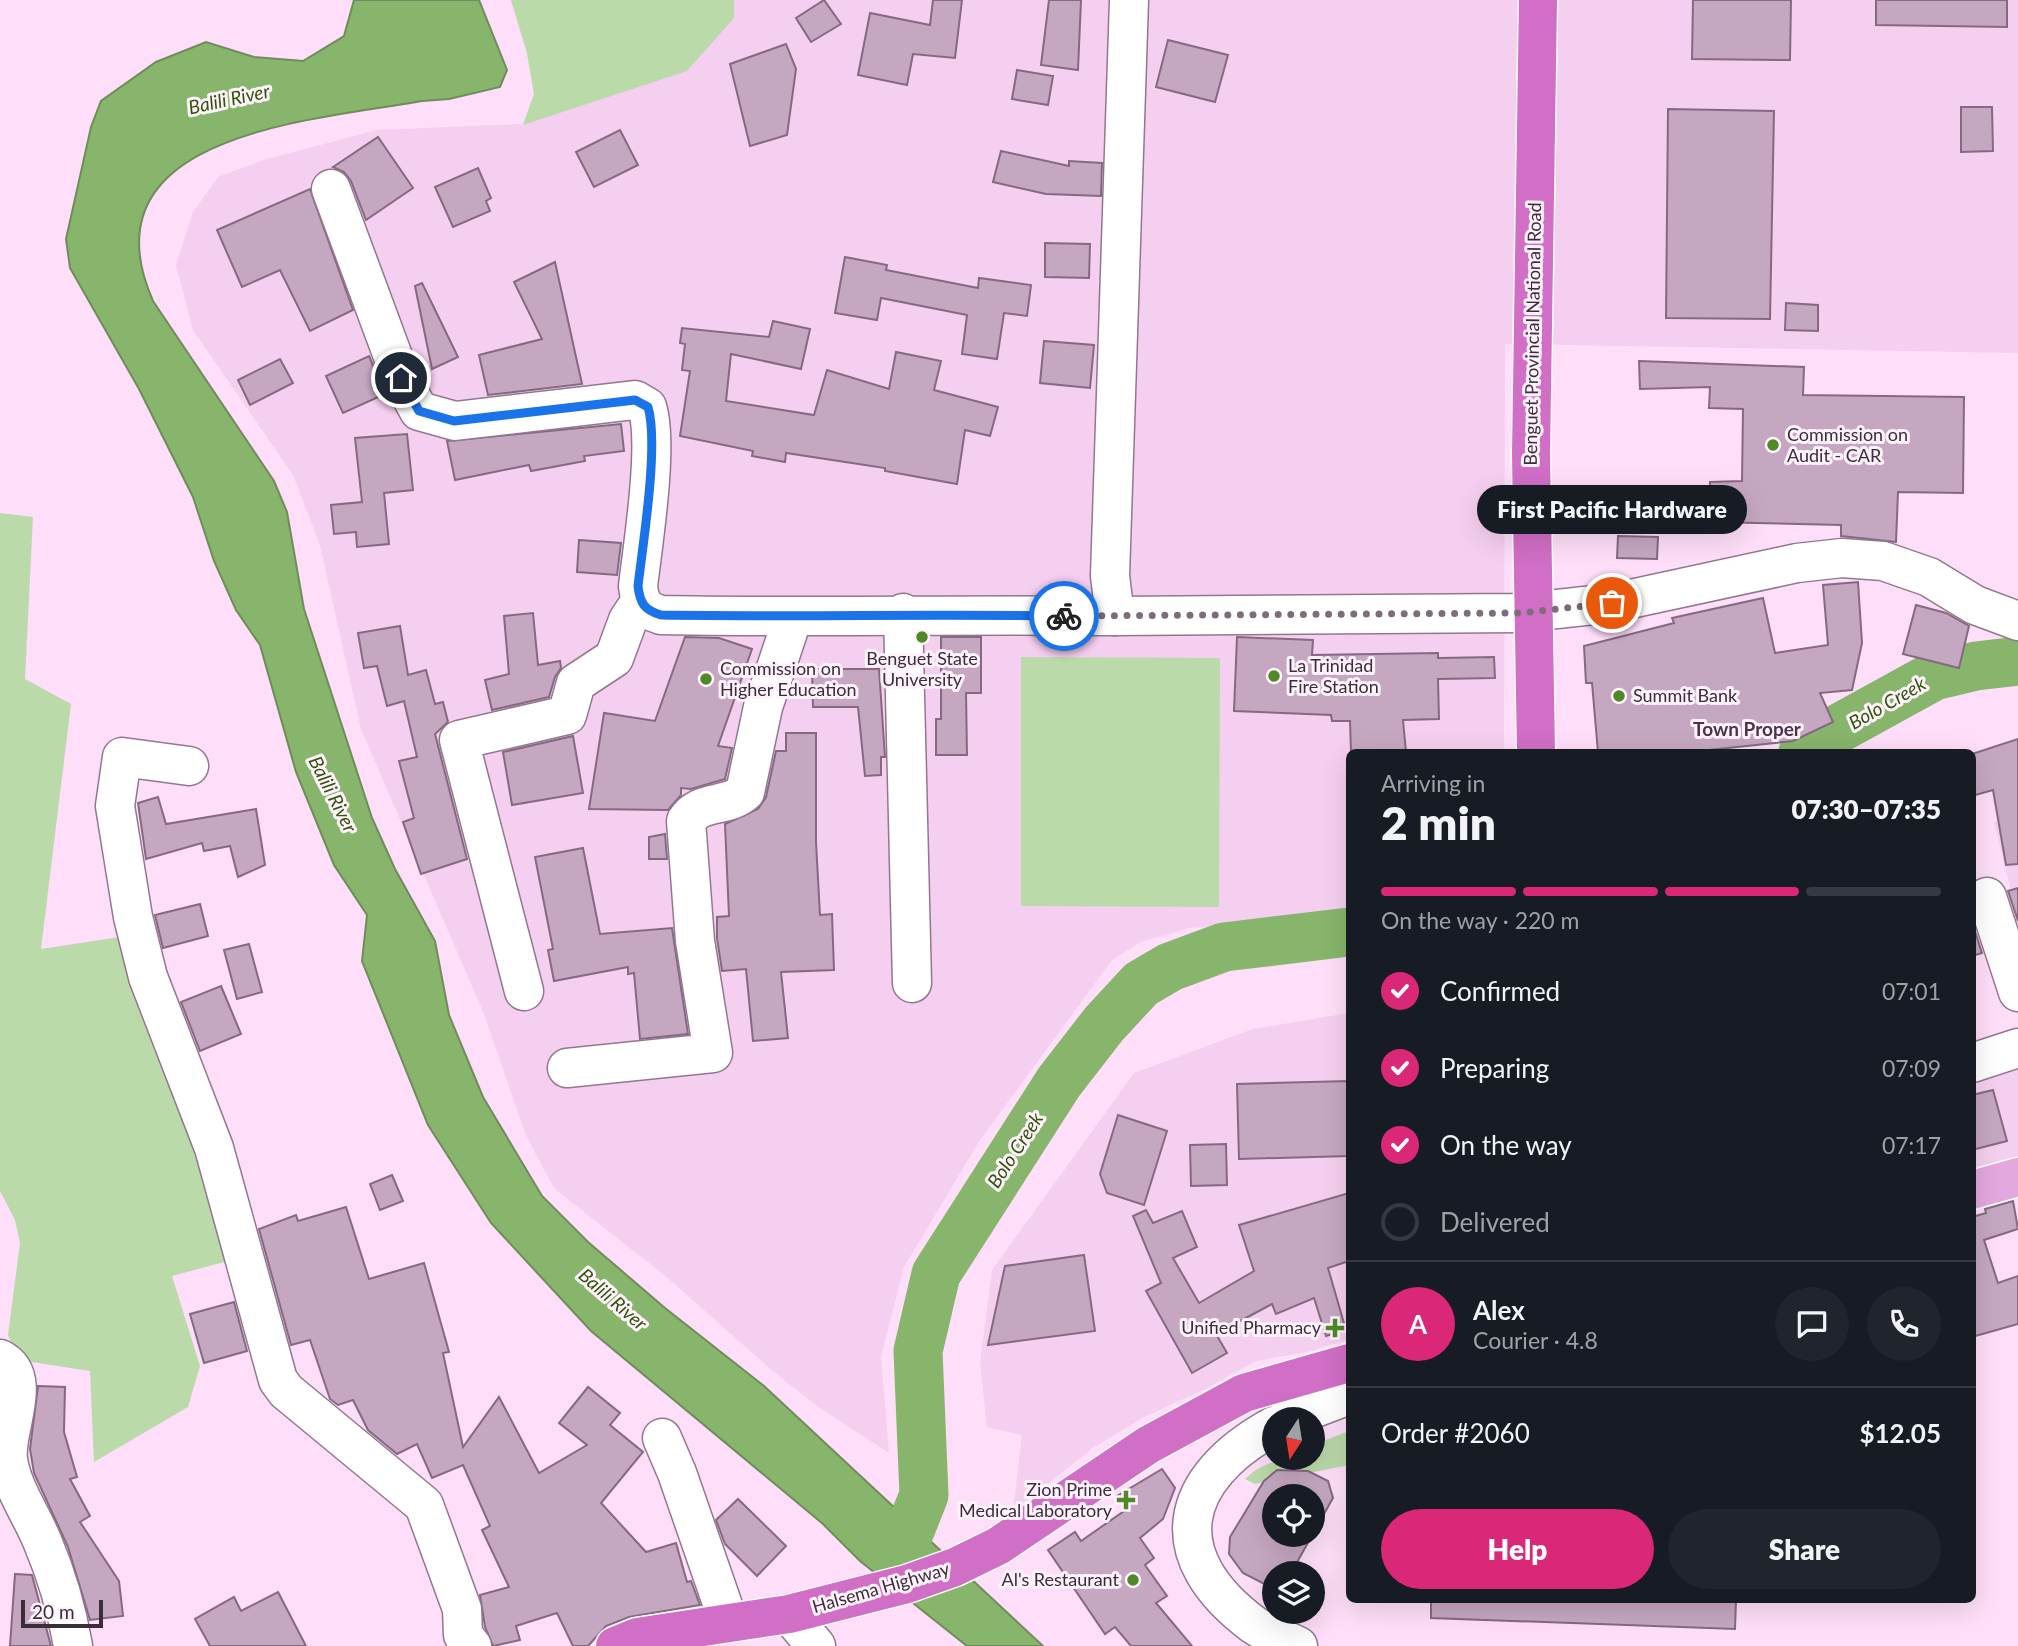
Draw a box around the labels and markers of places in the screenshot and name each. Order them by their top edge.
pin [371,348,431,408]
place label: Commission on Audit - CAR [1787,423,1908,466]
marker: Commission on Audit - CAR [1765,437,1781,453]
callout: First Pacific Hardware [1477,484,1747,533]
pin [1582,573,1642,633]
marker: Benguet State University [914,629,930,645]
place label: Benguet State University [866,647,978,690]
place label: La Trinidad Fire Station [1288,654,1379,697]
place label: Commission on Higher Education [720,657,857,700]
marker: La Trinidad Fire Station [1266,668,1282,684]
marker: Commission on Higher Education [698,671,714,687]
place label: Summit Bank [1633,684,1738,706]
marker: Summit Bank [1611,688,1627,704]
place label: Unified Pharmacy [1181,1316,1322,1338]
marker: Unified Pharmacy [1327,1320,1343,1336]
place label: Zion Prime Medical Laboratory [959,1478,1113,1521]
marker: Zion Prime Medical Laboratory [1118,1492,1134,1508]
place label: Al's Restaurant [1002,1568,1120,1590]
marker: Al's Restaurant [1125,1572,1141,1588]

